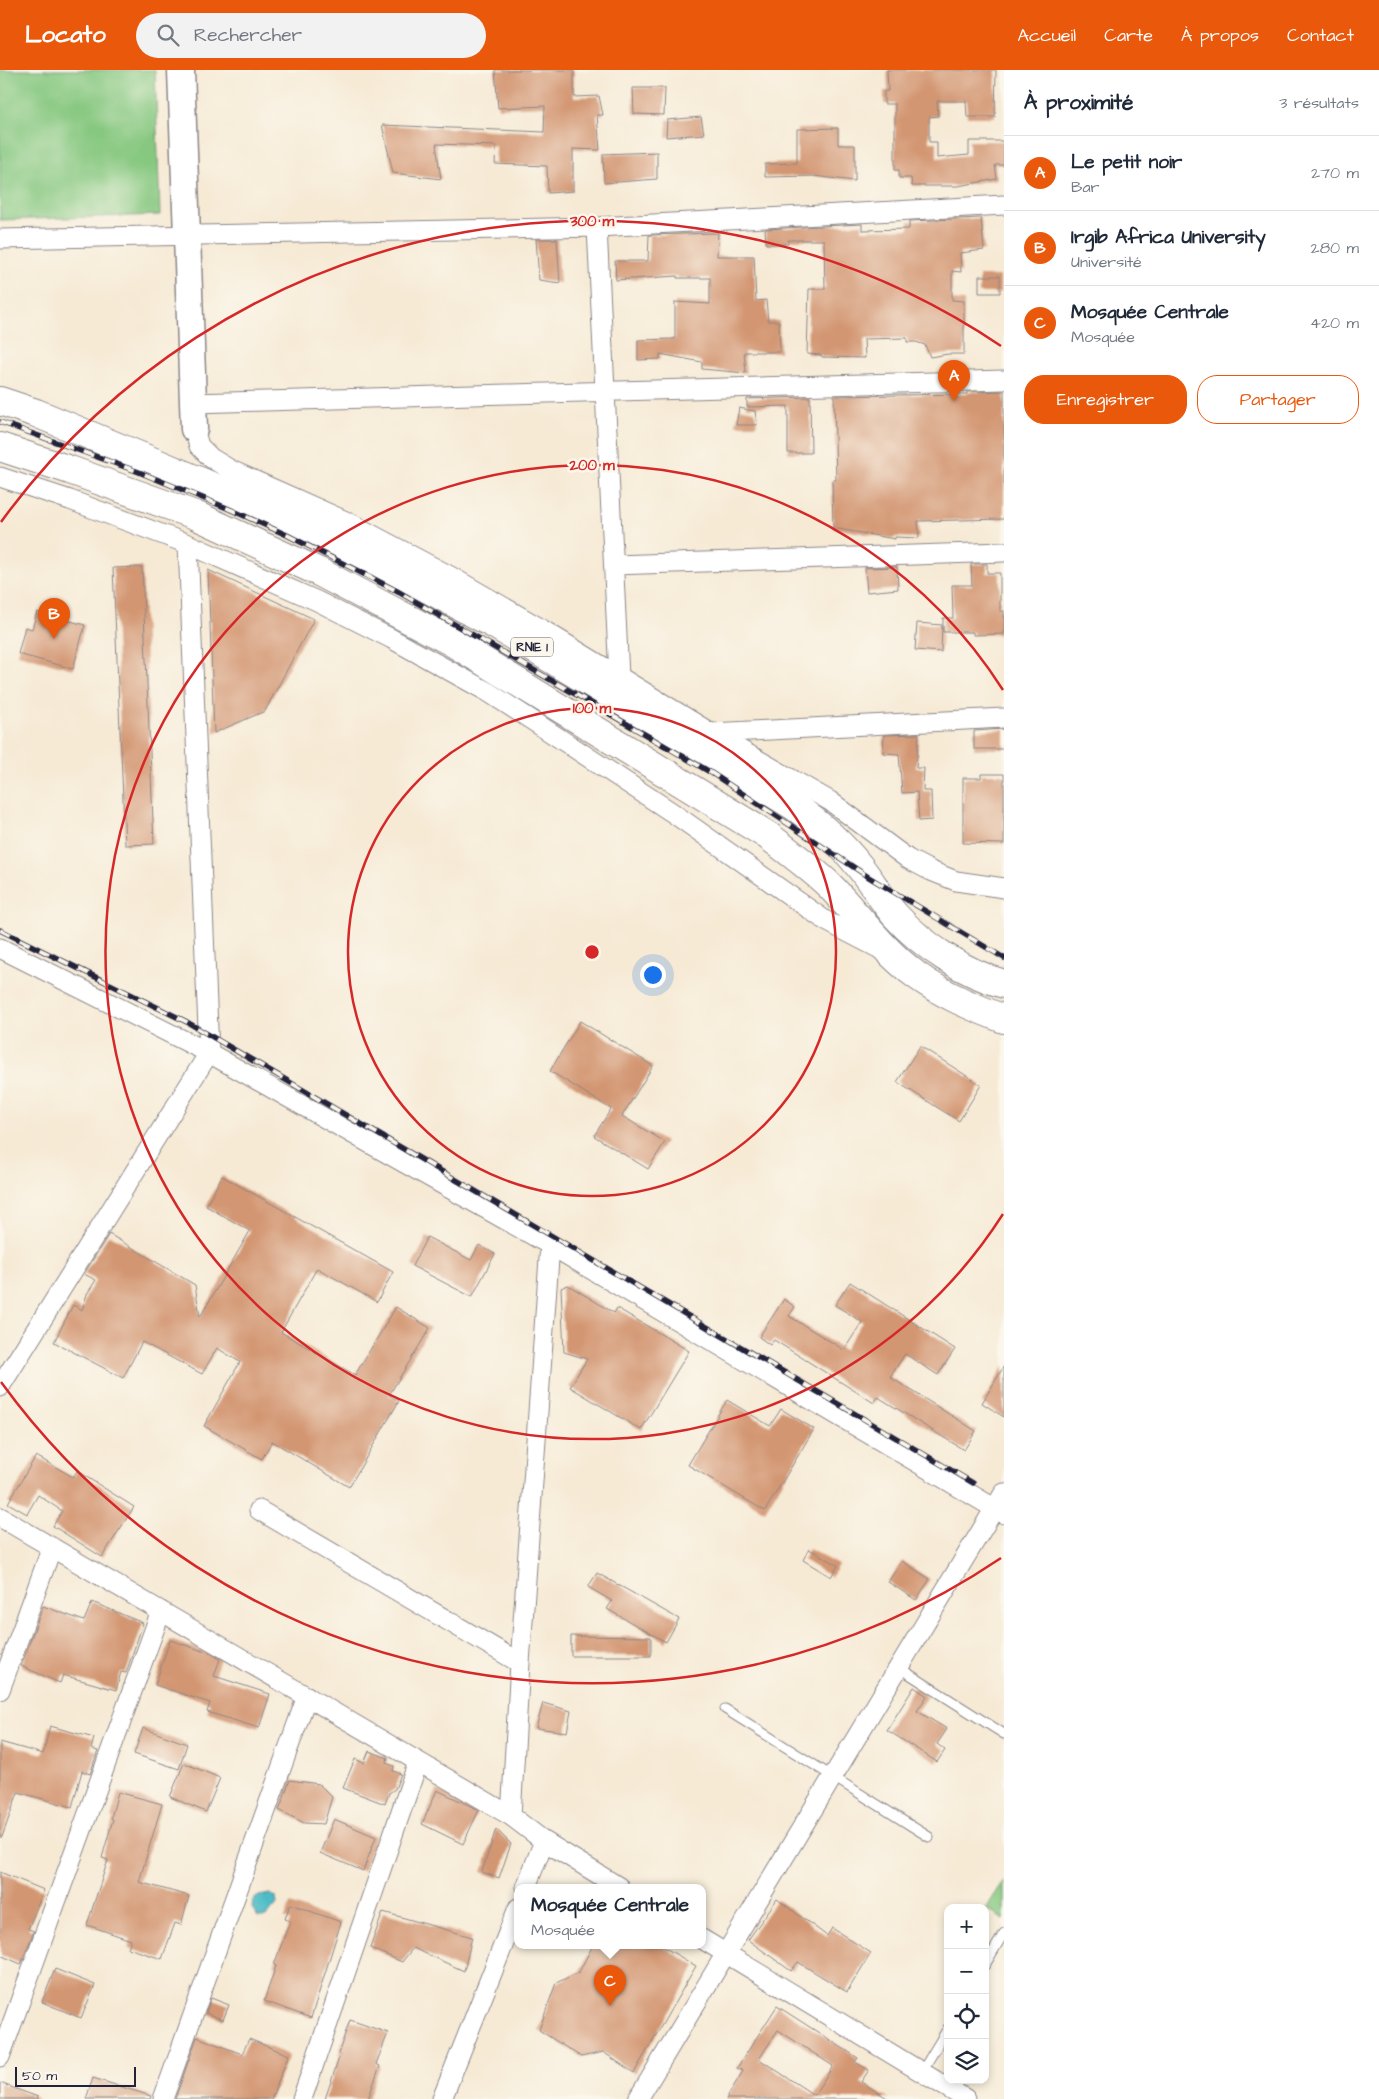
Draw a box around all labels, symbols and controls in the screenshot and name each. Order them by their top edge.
search box [136,13,486,58]
text: Locato [25,18,106,52]
icon: search [154,21,182,49]
text: Rechercher [194,22,302,49]
text: Accueil [1017,23,1076,48]
text: Carte [1104,23,1153,48]
text: À propos [1181,23,1259,48]
text: Contact [1287,23,1354,48]
text: À proximité [1024,88,1133,117]
text: 3 résultats [1279,92,1359,114]
text: Le petit noir [1071,149,1182,176]
text: A [1035,162,1045,184]
text: 270 m [1311,162,1359,184]
text: Bar [1071,176,1099,198]
text: 300 m [569,211,614,232]
text: Irgib Africa University [1071,224,1266,251]
text: B [1034,237,1046,259]
text: 280 m [1311,237,1359,259]
text: Université [1071,251,1142,273]
text: Mosquée Centrale [1071,299,1229,326]
text: C [1034,312,1046,334]
text: 420 m [1310,312,1359,334]
text: Mosquée [1071,326,1135,348]
pin: A [938,360,970,401]
button: Enregistrer [1024,375,1187,424]
button: Partager [1197,375,1359,424]
text: 200 m [568,455,615,476]
pin: B [38,598,70,639]
road number: RNIE 1 [511,638,553,656]
text: 100 m [573,698,612,719]
centre of rings [583,943,601,961]
your location [640,962,666,988]
popup [514,1884,706,1949]
text: Mosquée Centrale [531,1892,689,1919]
map controls [944,1904,989,2084]
button: + [944,1904,989,1949]
text: Mosquée [531,1919,595,1941]
button: − [944,1949,989,1994]
pin: C [594,1965,626,2006]
button: locate [944,1994,989,2039]
button: layers [944,2039,989,2084]
scale bar [15,2064,136,2087]
text: 50 m [22,2066,57,2086]

